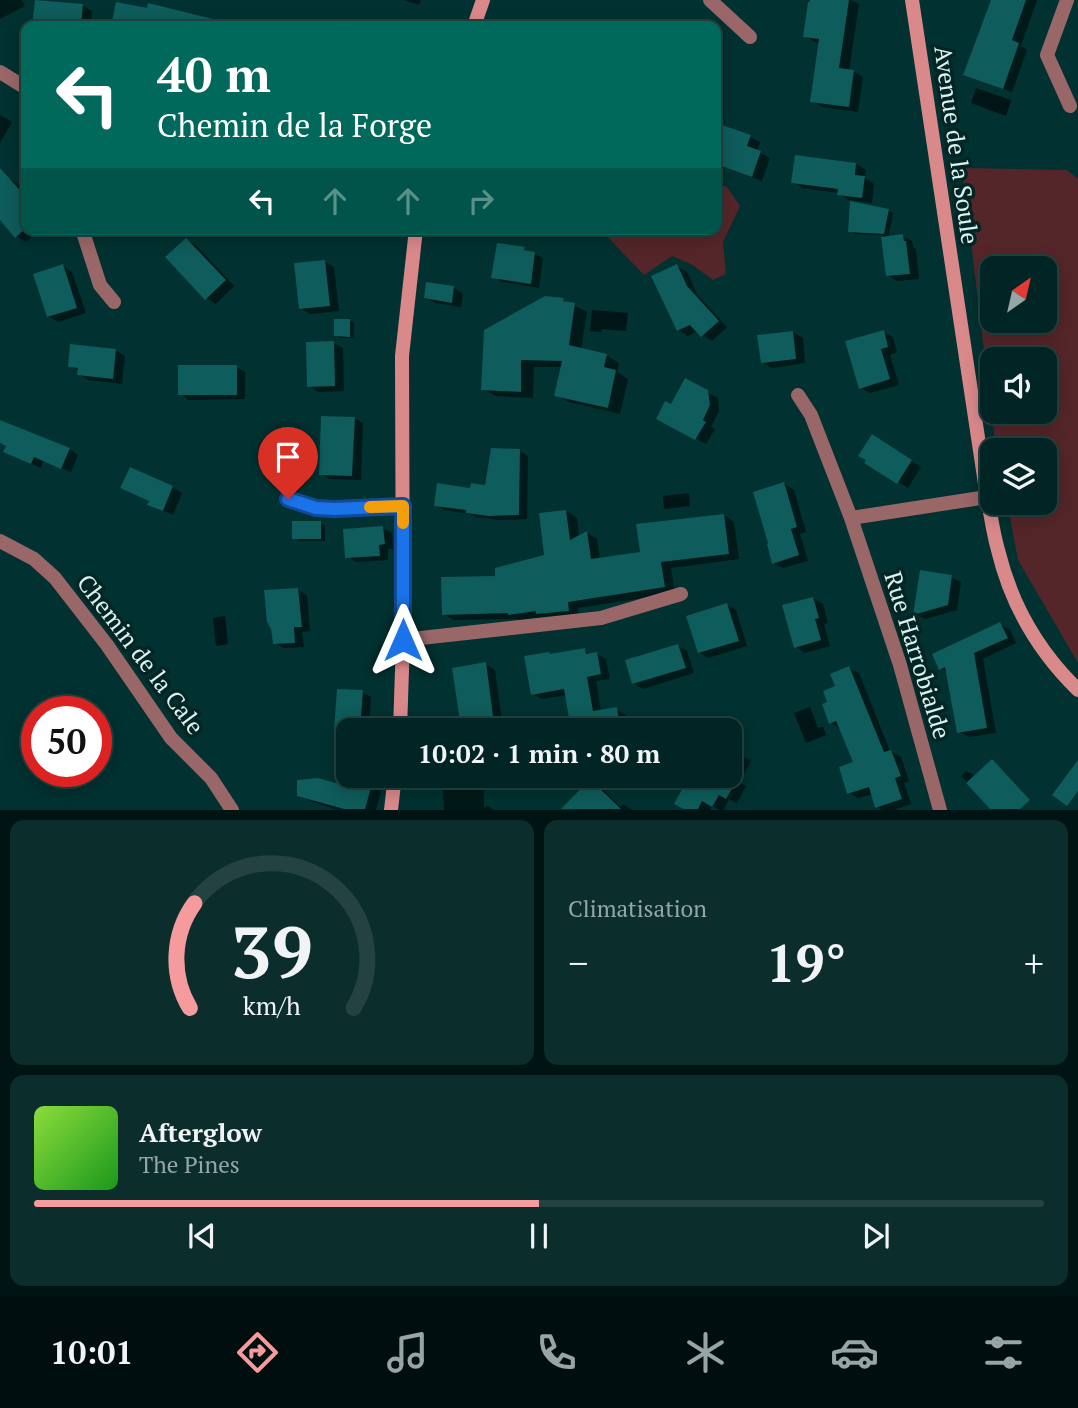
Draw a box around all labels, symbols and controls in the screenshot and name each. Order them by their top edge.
text: 40 m [157,41,271,106]
street label: Avenue de la Soule [927,44,987,246]
icon: left [42,49,133,140]
text: Chemin de la Forge [157,104,432,146]
icon: left [243,182,281,220]
icon: ahead [316,182,354,220]
icon: ahead [389,182,427,220]
icon: right [462,182,500,220]
north arrow [980,256,1057,332]
map controls [980,256,1057,515]
button: sound [980,347,1057,424]
pin [258,427,318,499]
icon: arrive [269,438,307,476]
button: layers [980,438,1057,515]
street label: Chemin de la Cale [70,567,212,741]
street label: Rue Harrobialde [877,567,959,743]
position arrow [366,603,440,677]
speed limit sign: 50 [21,696,112,787]
text: 10:02 · 1 min · 80 m [418,736,660,770]
text: Climatisation [568,893,707,924]
text: 39 [231,903,313,1000]
text: 19° [766,928,846,997]
text: − [568,938,588,988]
text: + [1024,938,1044,988]
text: km/h [243,989,301,1022]
text: Afterglow [139,1115,262,1149]
text: The Pines [139,1149,240,1180]
icon: previous [183,1217,221,1255]
icon: pause [520,1217,558,1255]
icon: next [857,1217,895,1255]
icon: directions [233,1328,282,1377]
icon: music [383,1328,432,1377]
icon: phone [532,1328,581,1377]
icon: climate [681,1328,730,1377]
icon: car [830,1328,879,1377]
icon: filters [979,1328,1028,1377]
text: 10:01 [50,1331,133,1373]

